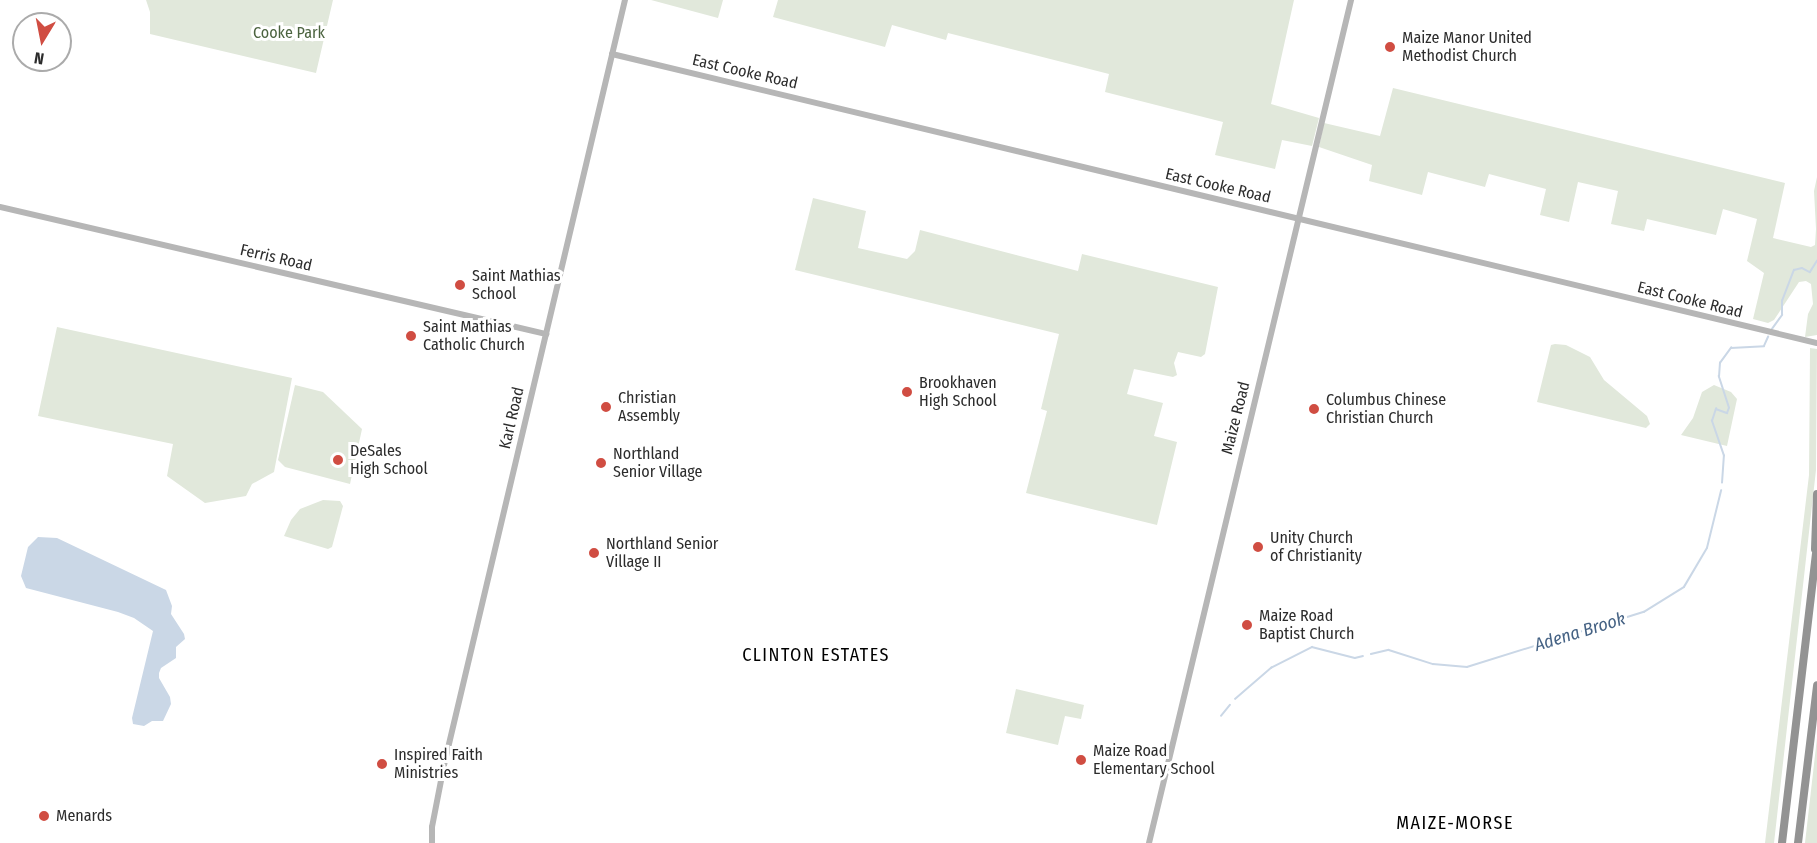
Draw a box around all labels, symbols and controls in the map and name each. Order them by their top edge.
north arrow [12,12,72,72]
park label: Cooke Park [253,23,325,43]
place label: Maize Manor United Methodist Church [1402,28,1532,66]
marker: Maize Manor United Methodist Church [1383,40,1397,54]
text: N [33,48,46,68]
street label: East Cooke Road [690,51,800,93]
street label: East Cooke Road [1163,165,1273,207]
street label: Ferris Road [238,240,314,276]
place label: Saint Mathias School [472,266,561,304]
marker: Saint Mathias School [453,278,467,292]
street label: East Cooke Road [1635,278,1745,322]
place label: Saint Mathias Catholic Church [423,317,525,355]
marker: Saint Mathias Catholic Church [404,329,418,343]
place label: Brookhaven High School [919,373,997,411]
street label: Maize Road [1218,380,1254,456]
street label: Karl Road [496,385,528,451]
marker: Brookhaven High School [900,385,914,399]
place label: Christian Assembly [618,388,680,426]
place label: Columbus Chinese Christian Church [1326,390,1446,428]
marker: Christian Assembly [599,400,613,414]
marker: Columbus Chinese Christian Church [1307,402,1321,416]
place label: DeSales High School [350,441,428,479]
place label: Northland Senior Village [613,444,702,482]
marker: DeSales High School [331,453,345,467]
marker: Northland Senior Village [594,456,608,470]
place label: Unity Church of Christianity [1270,528,1362,566]
place label: Northland Senior Village II [606,534,718,572]
marker: Unity Church of Christianity [1251,540,1265,554]
marker: Northland Senior Village II [587,546,601,560]
place label: Maize Road Baptist Church [1259,606,1354,644]
water label: Adena Brook [1532,608,1628,656]
marker: Maize Road Baptist Church [1240,618,1254,632]
district label: CLINTON ESTATES [742,644,890,666]
place label: Maize Road Elementary School [1093,741,1215,779]
place label: Inspired Faith Ministries [394,745,483,783]
marker: Maize Road Elementary School [1074,753,1088,767]
marker: Inspired Faith Ministries [375,757,389,771]
place label: Menards [56,806,112,826]
marker: Menards [37,809,51,823]
district label: MAIZE-MORSE [1396,812,1514,834]

